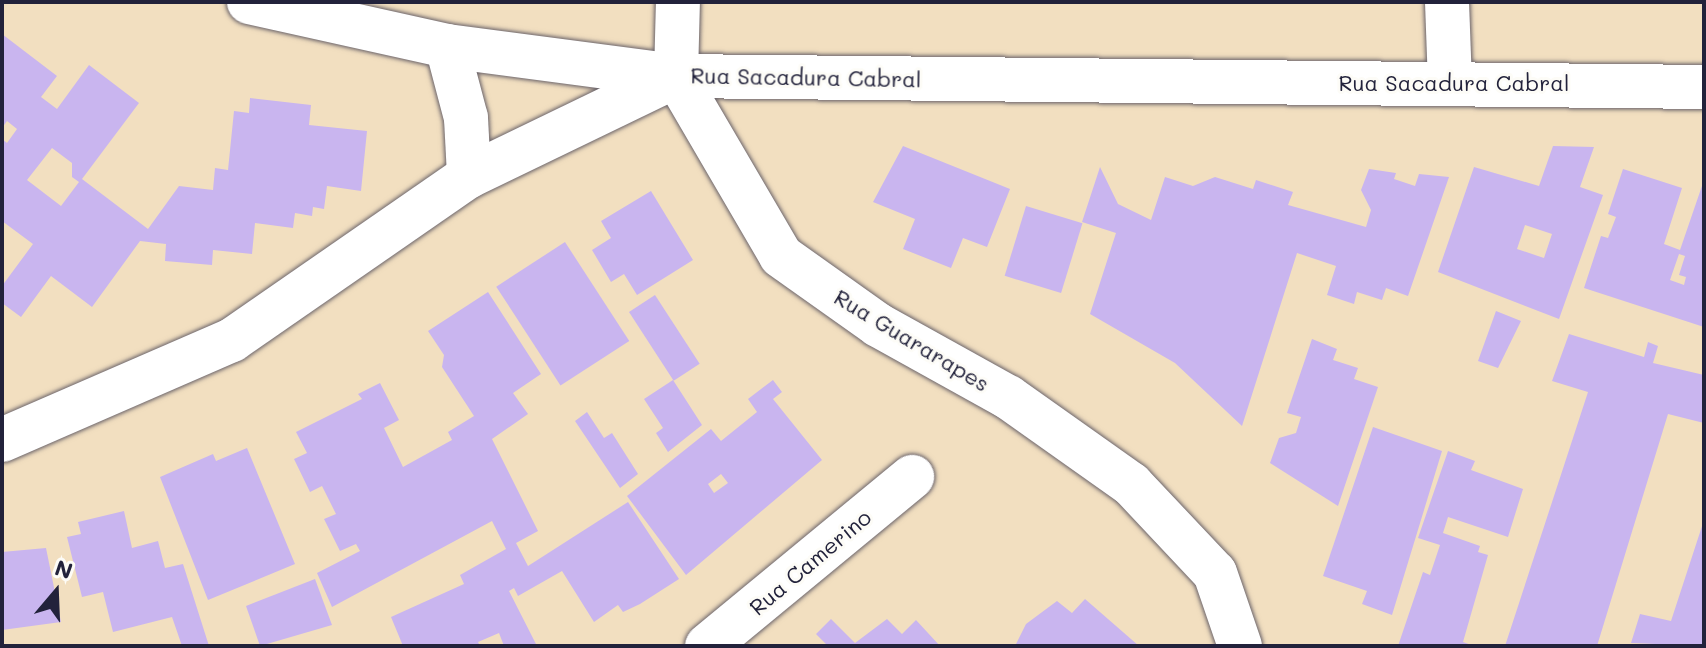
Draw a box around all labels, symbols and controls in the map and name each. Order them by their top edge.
street label: Rua Sacadura Cabral [690,62,922,92]
street label: Rua Sacadura Cabral [1338,70,1570,96]
street label: Rua Guararapes [830,283,994,397]
street label: Rua Camerino [744,504,876,620]
north arrow [16,552,96,632]
text: N [51,552,77,585]

